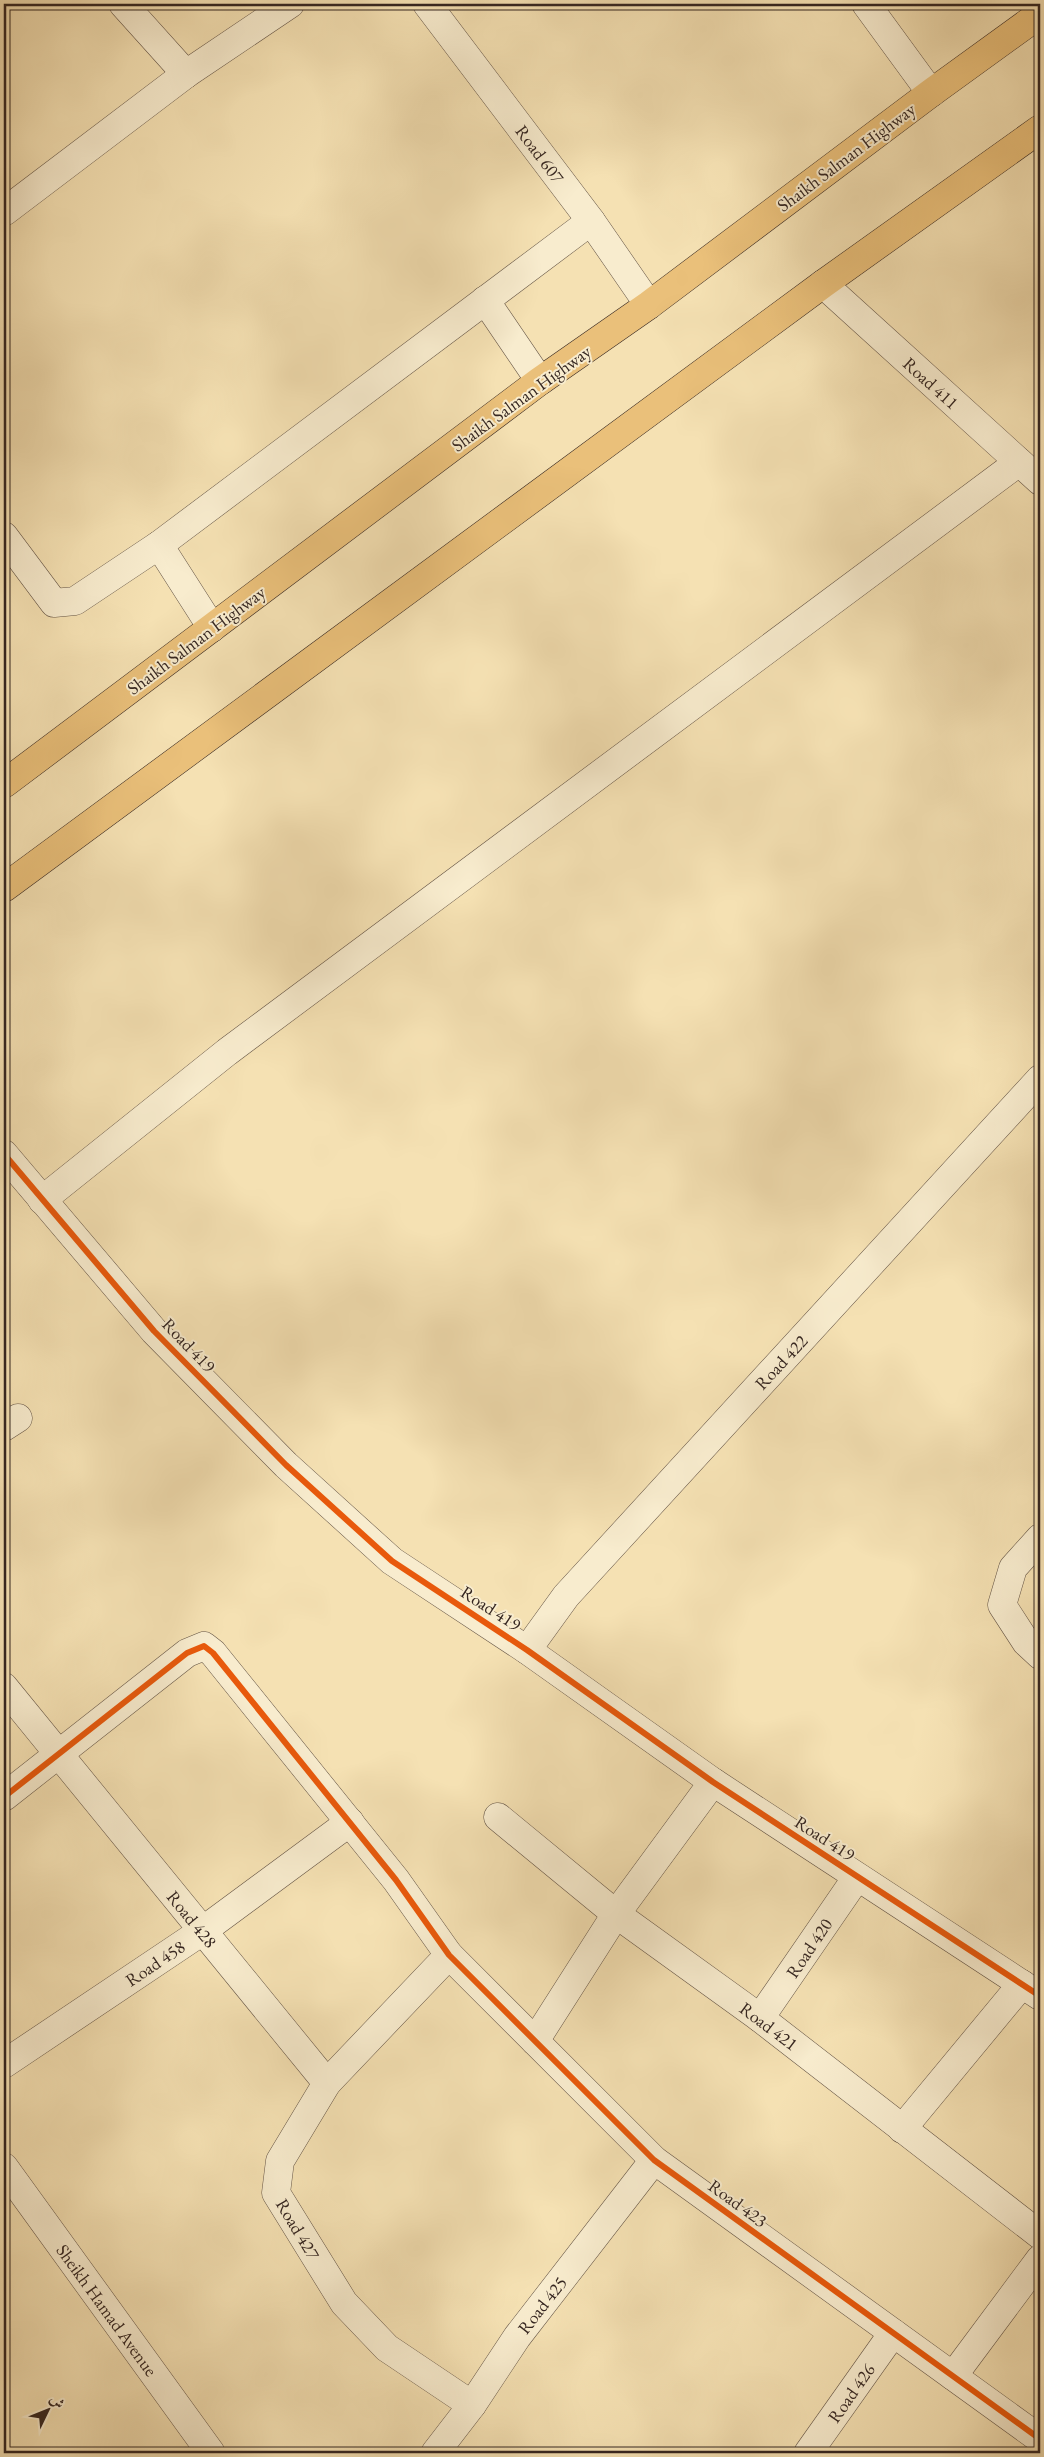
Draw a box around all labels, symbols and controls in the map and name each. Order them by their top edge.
street label: Shaikh Salman Highway [772,97,920,217]
street label: Road 607 [511,120,570,188]
street label: Shaikh Salman Highway [447,339,596,456]
street label: Road 411 [898,352,964,414]
street label: Shaikh Salman Highway [122,580,270,700]
street label: Road 419 [157,1313,221,1377]
street label: Road 422 [750,1329,813,1394]
street label: Road 419 [457,1580,526,1636]
street label: Road 419 [791,1810,860,1866]
street label: Road 428 [162,1886,222,1952]
street label: Road 420 [781,1913,838,1982]
street label: Road 458 [121,1935,189,1991]
street label: Road 421 [735,1997,803,2055]
street label: Road 423 [704,2174,772,2232]
street label: Road 427 [271,2194,325,2264]
street label: Sheikh Hamad Avenue [51,2239,163,2381]
street label: Road 425 [512,2271,572,2339]
street label: Road 426 [822,2359,880,2427]
north arrow [22,2384,72,2434]
text: ش [46,2390,69,2412]

